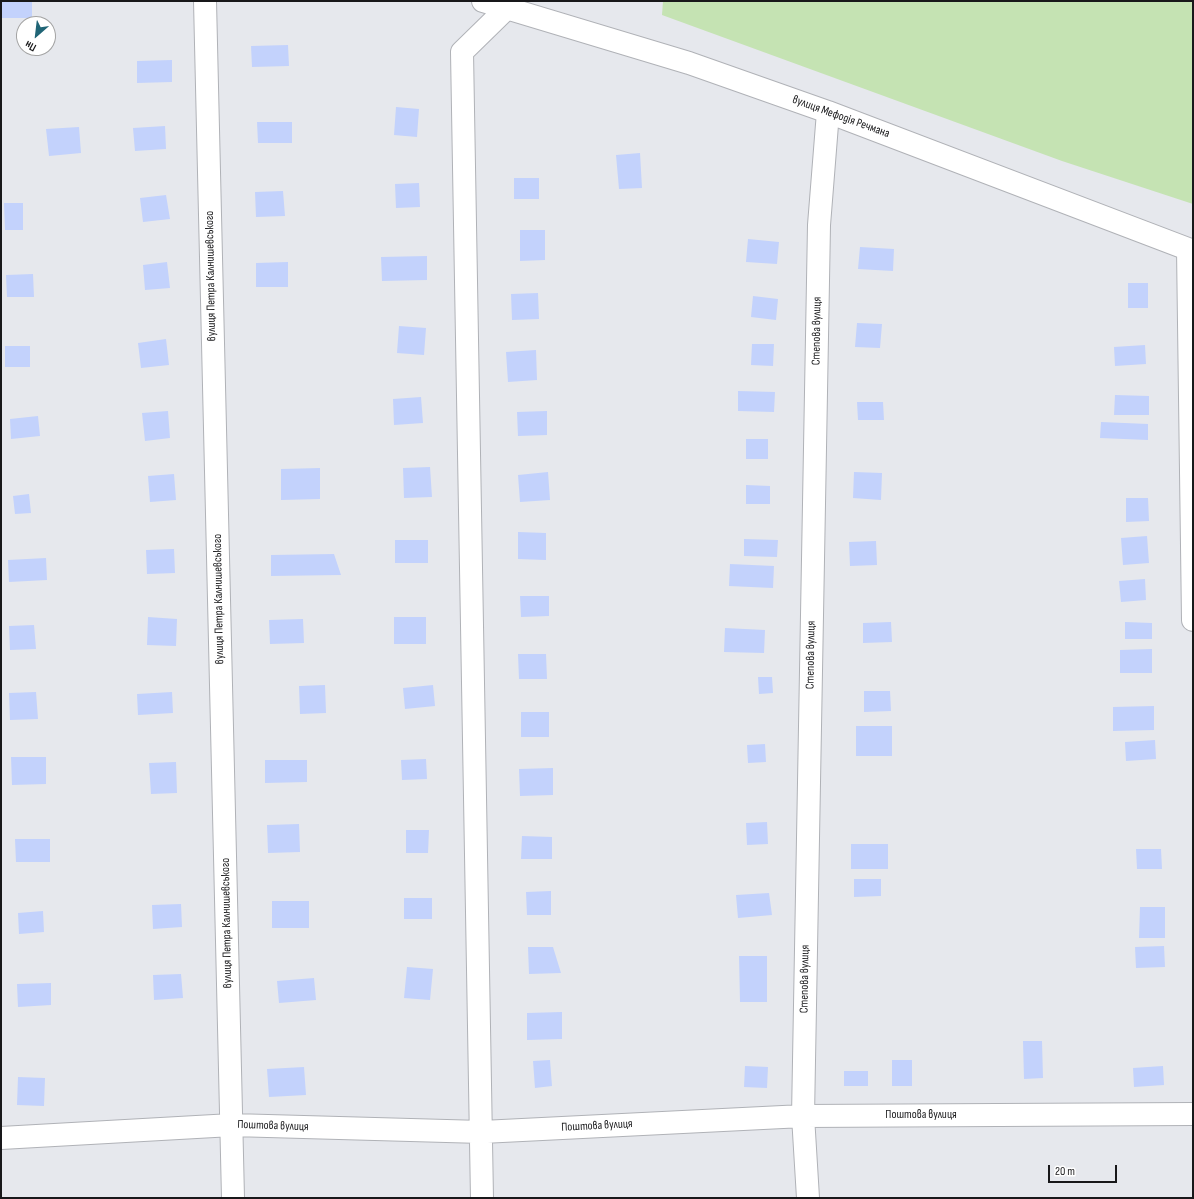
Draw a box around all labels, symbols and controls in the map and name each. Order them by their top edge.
north arrow [16,16,56,56]
text: Пн [23,38,38,54]
street label: вулиця Мефодія Речмана [790,93,892,141]
street label: вулиця Петра Калнишевського [203,211,219,341]
street label: Степова вулиця [809,297,825,365]
street label: вулиця Петра Калнишевського [211,534,227,664]
street label: Степова вулиця [803,621,819,689]
street label: вулиця Петра Калнишевського [219,858,235,988]
street label: Степова вулиця [797,945,813,1013]
street label: Поштова вулиця [885,1108,957,1122]
street label: Поштова вулиця [561,1117,633,1135]
street label: Поштова вулиця [237,1118,309,1134]
scale bar [1050,1157,1119,1183]
text: 20 m [1055,1164,1075,1179]

